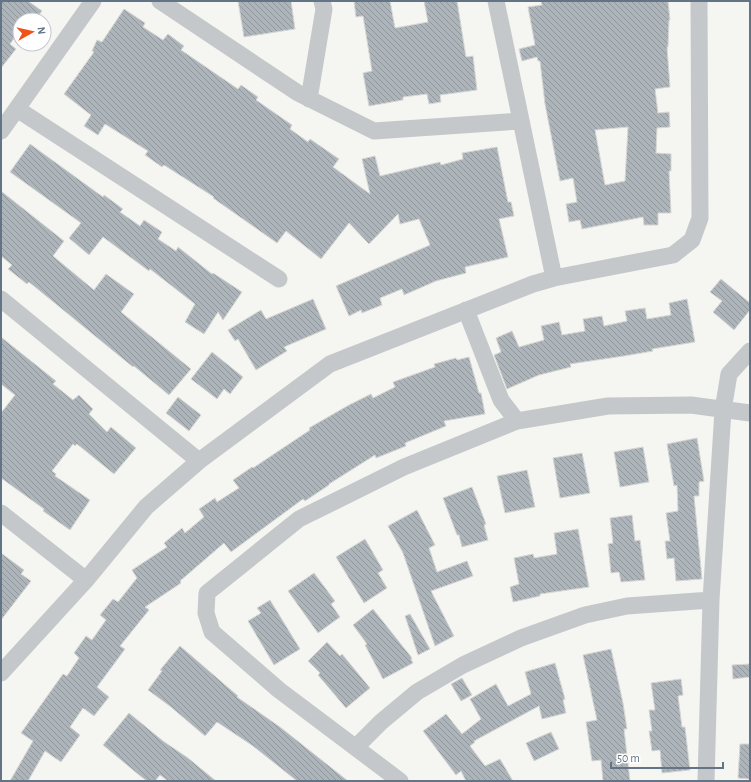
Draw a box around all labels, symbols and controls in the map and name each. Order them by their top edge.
north arrow [12,12,52,52]
text: N [35,26,47,35]
scale bar [611,744,723,770]
text: 50 m [617,752,640,764]

